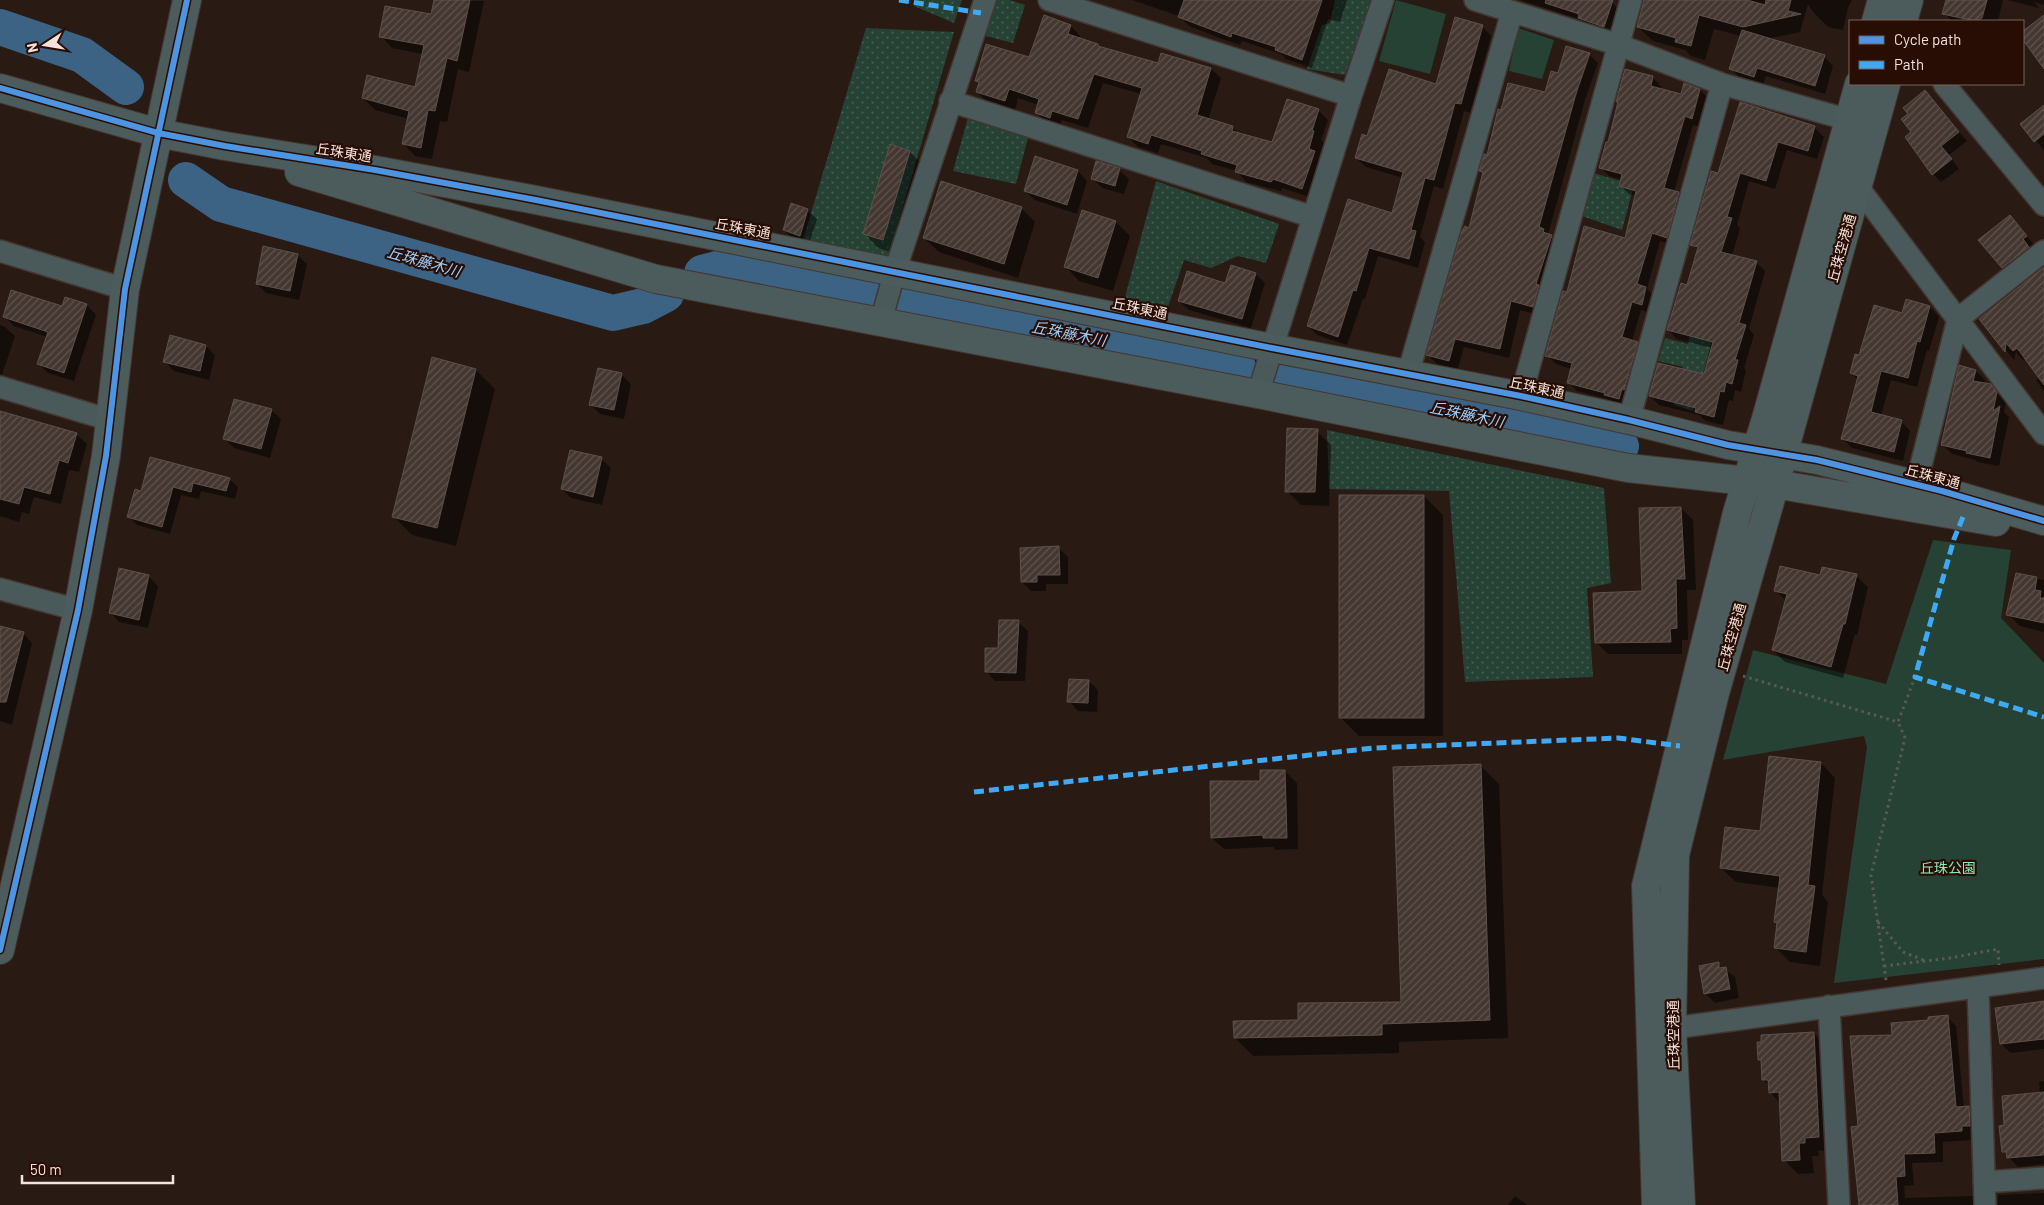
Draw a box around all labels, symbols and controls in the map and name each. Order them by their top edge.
north arrow [20,20,70,70]
legend [1849,20,2024,85]
text: Cycle path [1894,30,1961,48]
text: N [23,41,41,54]
text: Path [1894,55,1924,73]
street label: 丘珠東通 [315,139,373,165]
street label: 丘珠空港通 [1823,212,1859,284]
street label: 丘珠東通 [714,214,772,242]
water label: 丘珠藤木川 [385,242,464,281]
street label: 丘珠東通 [1111,294,1169,322]
water label: 丘珠藤木川 [1030,317,1109,349]
street label: 丘珠東通 [1508,373,1566,401]
water label: 丘珠藤木川 [1428,397,1508,431]
street label: 丘珠東通 [1904,461,1962,491]
street label: 丘珠空港通 [1713,601,1749,673]
park label: 丘珠公園 [1920,859,1976,876]
street label: 丘珠空港通 [1664,1000,1682,1070]
scale bar [22,1152,174,1184]
text: 50 m [30,1160,62,1178]

